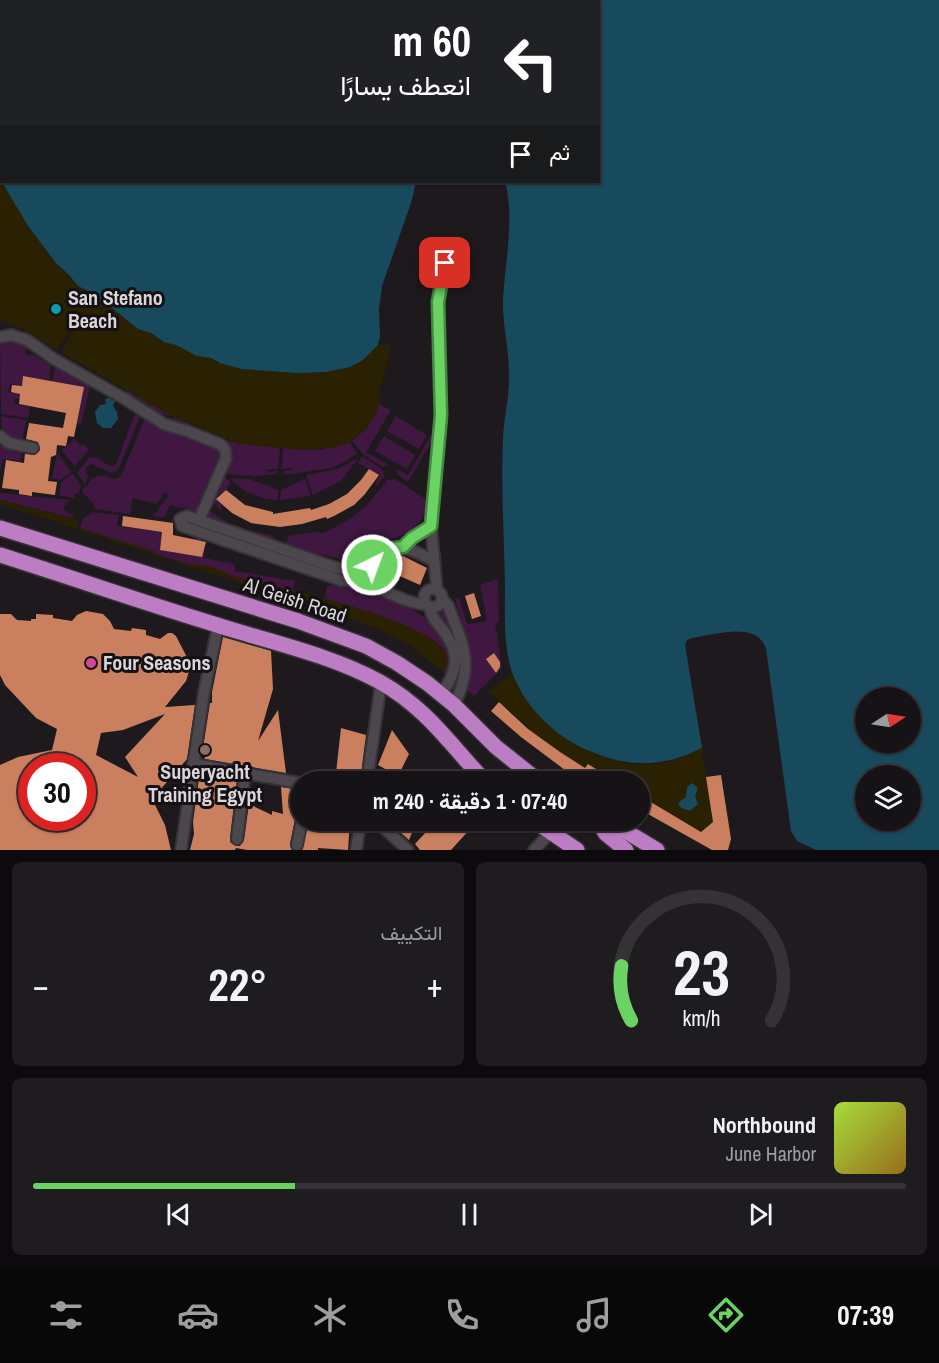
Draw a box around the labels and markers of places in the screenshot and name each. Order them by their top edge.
pin [419,237,470,288]
place label: San Stefano Beach [68,284,163,334]
marker: San Stefano Beach [49,302,63,316]
place label: Four Seasons [103,649,211,676]
marker: Four Seasons [84,656,98,670]
marker: Superyacht Training Egypt [198,743,212,757]
place label: Superyacht Training Egypt [148,758,262,808]

